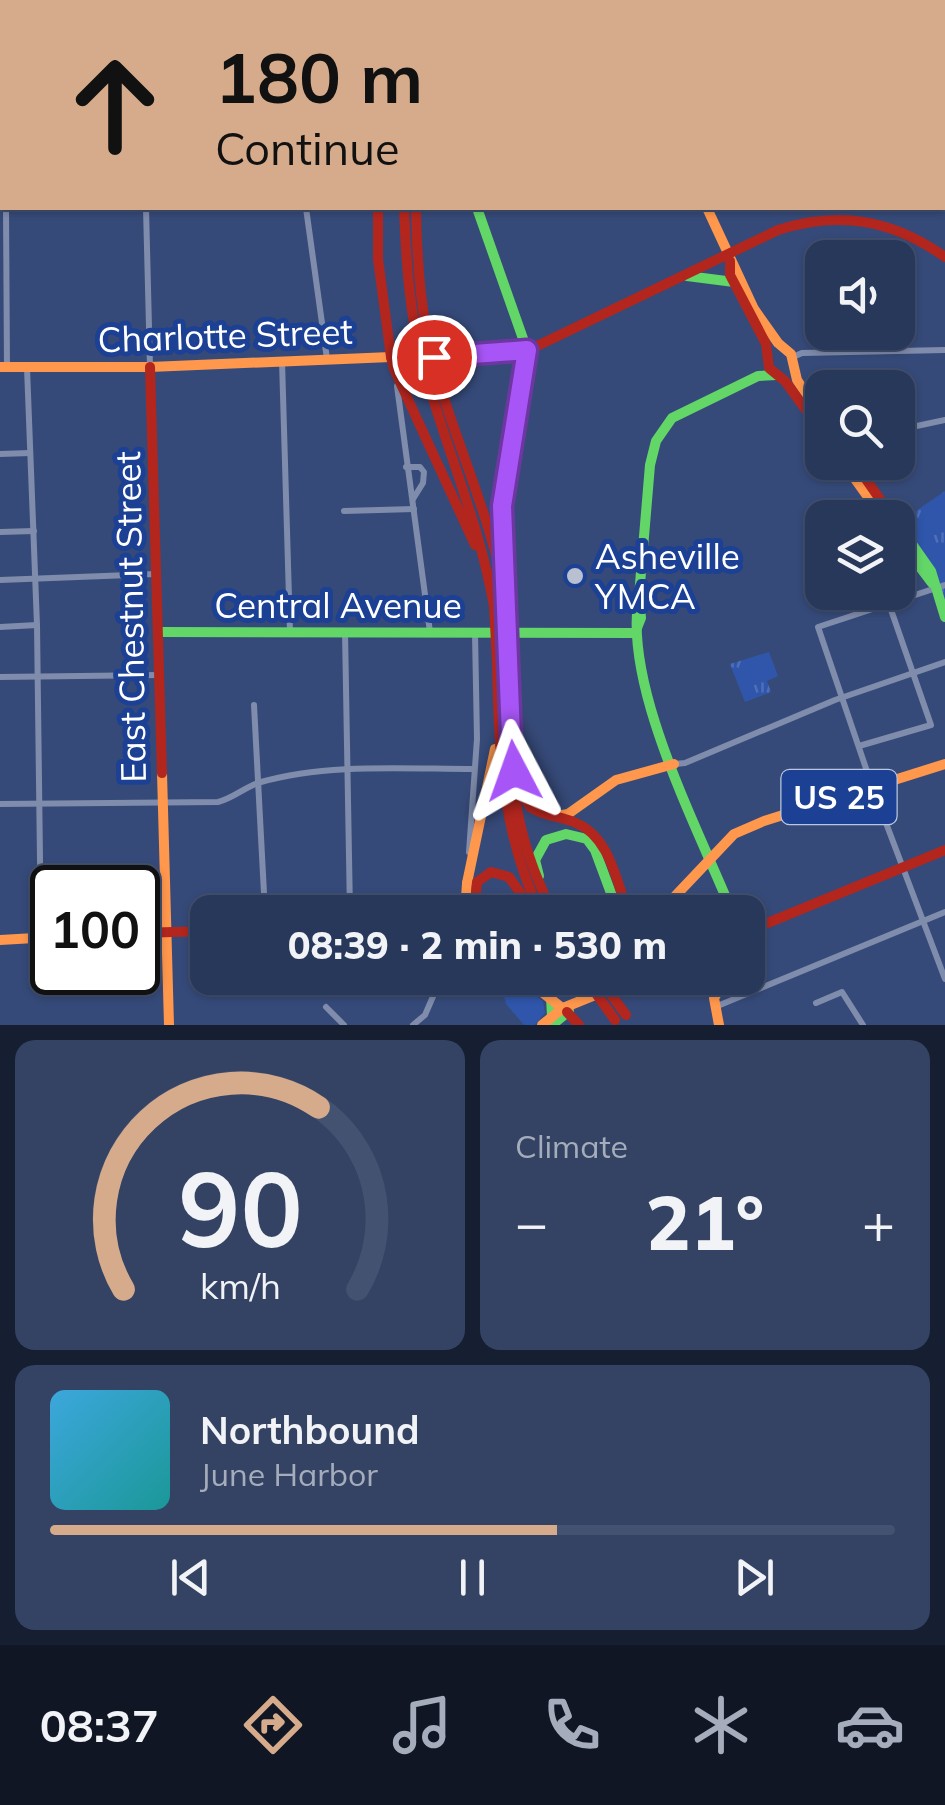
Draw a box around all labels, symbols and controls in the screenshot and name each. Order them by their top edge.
text: 180 m [215,33,423,121]
icon: ahead [50,40,180,170]
text: Continue [215,120,400,176]
map controls [805,240,915,610]
button: sound [805,240,915,350]
street label: Charlotte Street [97,309,353,361]
pin [392,315,477,400]
icon: arrive [407,330,462,385]
button: search [805,370,915,480]
street label: East Chestnut Street [105,451,155,783]
button: layers [805,500,915,610]
place label: Asheville YMCA [594,534,740,618]
marker: Asheville YMCA [564,565,586,587]
street label: Central Avenue [214,583,462,627]
position arrow [462,719,566,823]
road number: US 25 [782,770,896,824]
speed limit sign: 100 [30,865,160,995]
text: 08:39 · 2 min · 530 m [288,921,667,969]
text: Climate [515,1126,628,1166]
text: 90 [178,1142,302,1273]
text: 21° [646,1175,764,1269]
text: − [515,1188,548,1257]
text: + [862,1188,895,1257]
text: km/h [200,1263,280,1308]
text: Northbound [200,1406,420,1454]
text: June Harbor [200,1454,378,1494]
icon: previous [163,1550,218,1605]
icon: pause [445,1550,500,1605]
icon: next [727,1550,782,1605]
icon: directions [238,1690,308,1760]
icon: music [387,1690,457,1760]
icon: phone [537,1690,607,1760]
icon: climate [686,1690,756,1760]
icon: car [835,1690,905,1760]
text: 08:37 [40,1697,159,1753]

